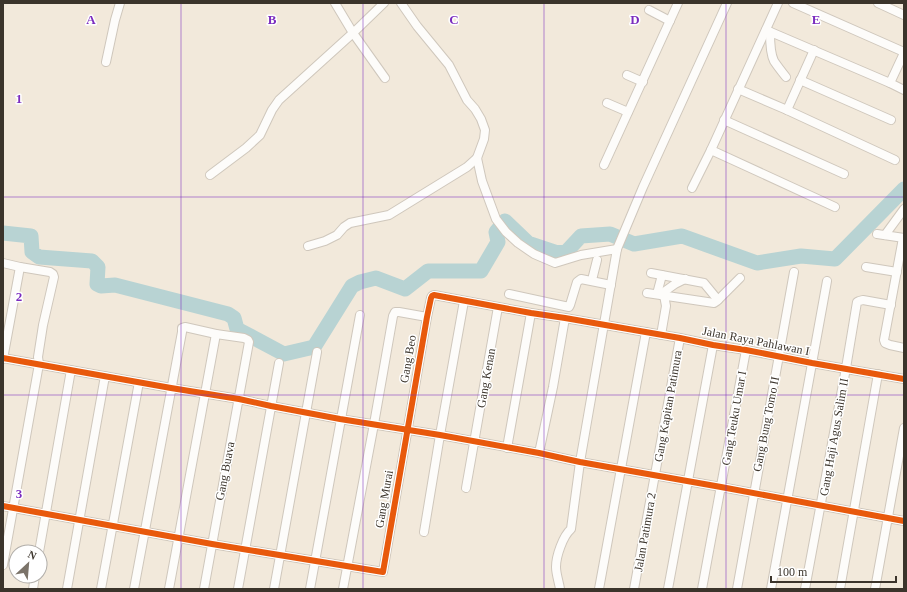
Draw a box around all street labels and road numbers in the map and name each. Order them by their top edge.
street label: Jalan Raya Pahlawan I [701,324,811,358]
street label: Gang Beo [397,334,419,384]
street label: Gang Kenan [474,347,498,409]
street label: Gang Kapitan Patimura [651,348,685,463]
street label: Gang Teuku Umar I [719,370,749,466]
street label: Gang Bung Tomo II [750,375,782,473]
street label: Gang Haji Agus Salim II [817,377,851,497]
street label: Gang Buava [212,440,238,502]
street label: Gang Murai [372,468,396,529]
street label: Jalan Patimura 2 [631,491,659,573]

